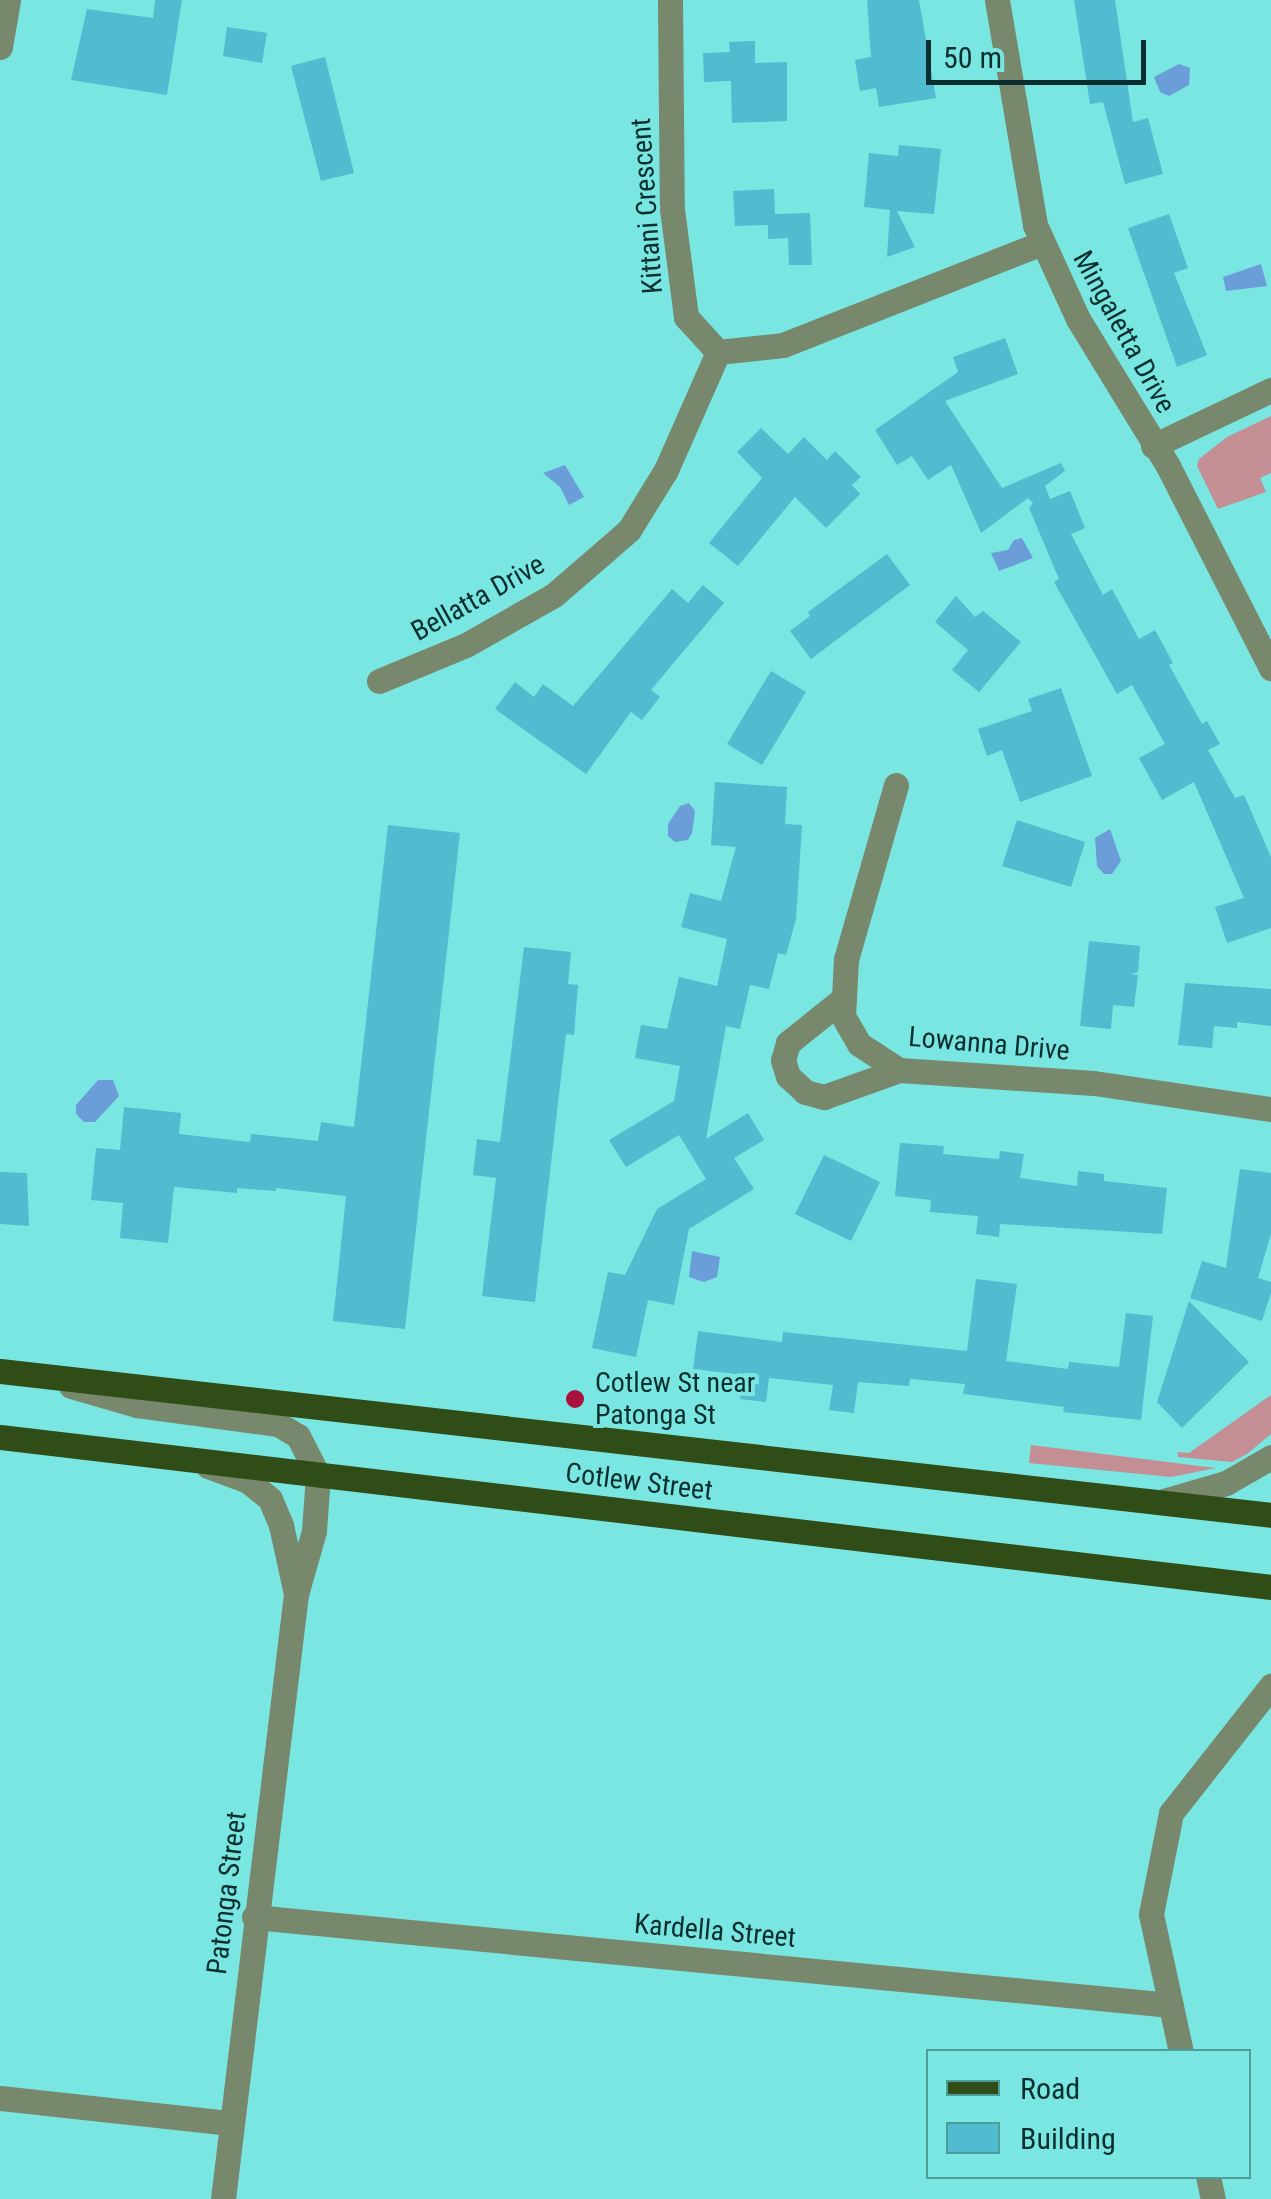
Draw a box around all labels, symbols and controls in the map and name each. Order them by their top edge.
scale bar [931,20,1151,82]
text: 50 m [943,40,1002,75]
street label: Kittani Crescent [624,117,670,295]
street label: Mingaletta Drive [1066,245,1182,419]
street label: Bellatta Drive [406,548,550,648]
street label: Lowanna Drive [907,1020,1071,1068]
place label: Cotlew St near Patonga St [595,1366,755,1432]
marker: Cotlew St near Patonga St [564,1388,586,1410]
street label: Cotlew Street [564,1456,714,1508]
street label: Patonga Street [200,1810,254,1976]
street label: Kardella Street [633,1907,797,1955]
legend [926,2049,1251,2179]
text: Road [1020,2071,1080,2106]
text: Building [1020,2121,1116,2156]

